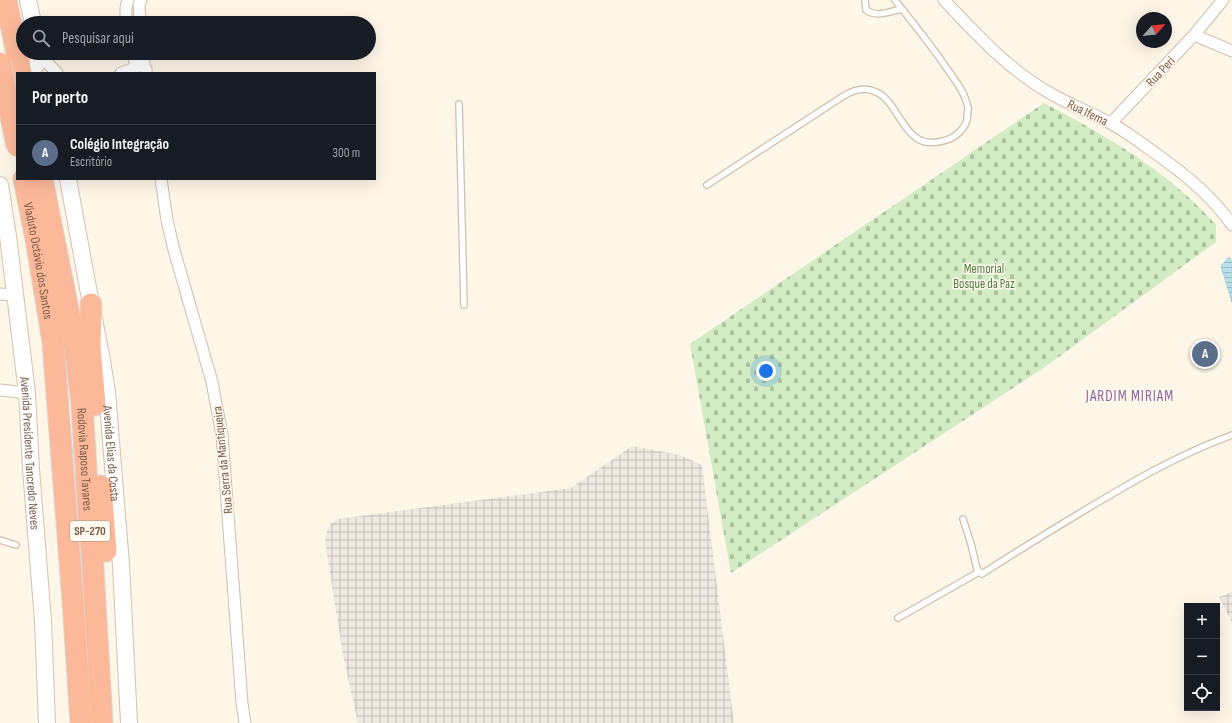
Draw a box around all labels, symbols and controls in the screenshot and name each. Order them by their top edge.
north arrow [1136,12,1172,48]
search box [16,16,376,60]
icon: search [30,27,52,49]
text: Pesquisar aqui [62,29,134,48]
street label: Rua Peri [1143,53,1179,90]
text: Por perto [32,88,88,108]
street label: Rua Ifema [1065,96,1110,130]
text: Colégio Integração [70,135,169,154]
text: A [42,145,48,161]
text: 300 m [333,145,360,161]
text: Escritório [70,154,112,170]
street label: Viaduto Octávio dos Santos [20,201,56,321]
park label: Memorial Bosque da Paz [953,261,1015,292]
pin: A [1192,339,1218,369]
your location [756,361,776,381]
street label: Avenida Presidente Tancredo Neves [16,375,43,531]
district label: JARDIM MIRIAM [1085,387,1174,406]
street label: Avenida Elias da Costa [99,404,123,502]
street label: Rua Serra da Mantiqueira [209,405,237,514]
street label: Rodovia Raposo Tavares [73,407,96,512]
road number: SP-270 [70,521,110,541]
map controls [1184,603,1220,711]
button: + [1184,603,1220,639]
button: − [1184,639,1220,675]
button: locate [1184,675,1220,711]

